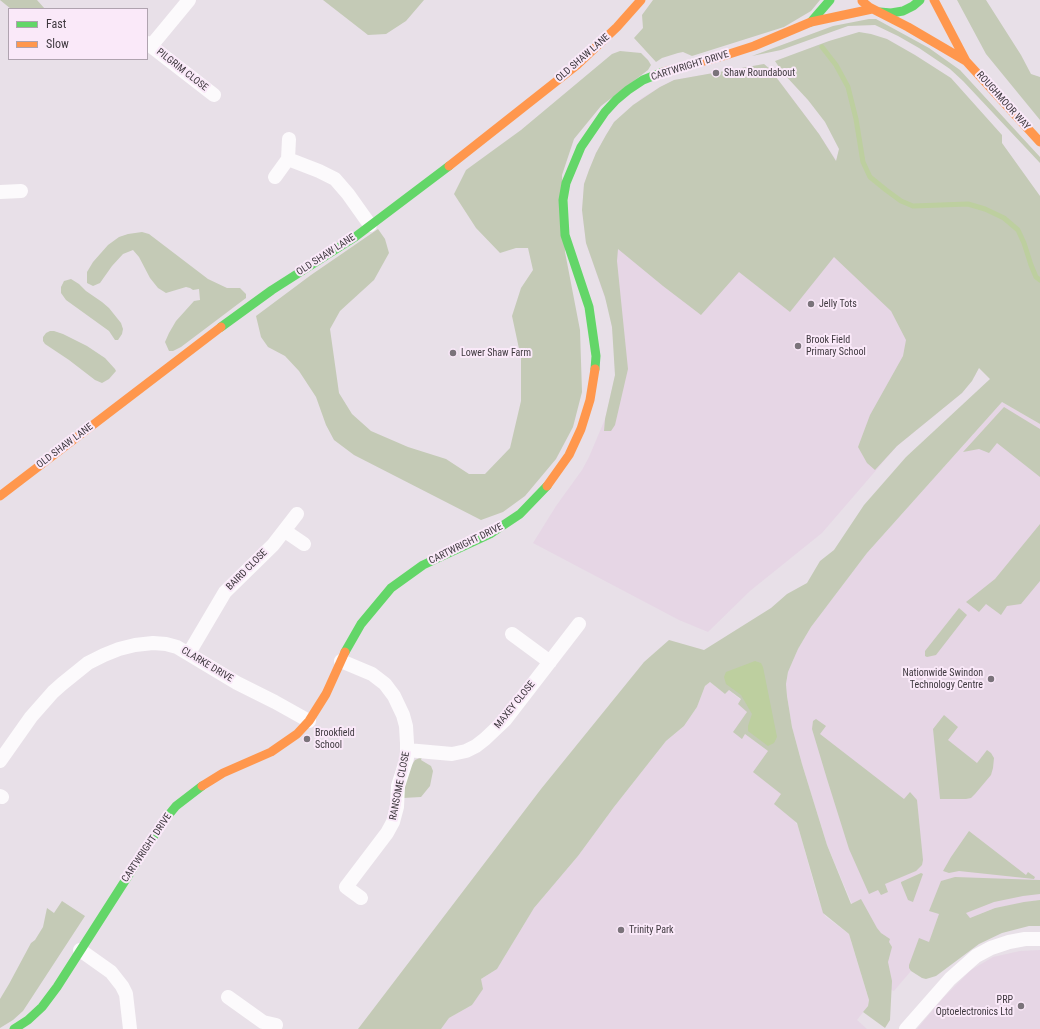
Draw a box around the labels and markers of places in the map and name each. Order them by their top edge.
place label: Shaw Roundabout [724,67,795,79]
marker: Shaw Roundabout [711,68,721,78]
place label: Jelly Tots [819,298,857,310]
marker: Jelly Tots [806,299,816,309]
place label: Brook Field Primary School [806,334,866,358]
marker: Brook Field Primary School [793,341,803,351]
place label: Lower Shaw Farm [461,347,531,359]
marker: Lower Shaw Farm [448,348,458,358]
place label: Nationwide Swindon Technology Centre [903,667,983,690]
marker: Nationwide Swindon Technology Centre [986,674,996,684]
place label: Brookfield School [315,727,355,750]
marker: Brookfield School [302,734,312,744]
place label: Trinity Park [629,924,674,936]
marker: Trinity Park [616,925,626,935]
place label: PRP Optoelectronics Ltd [936,994,1013,1018]
marker: PRP Optoelectronics Ltd [1016,1001,1026,1011]

